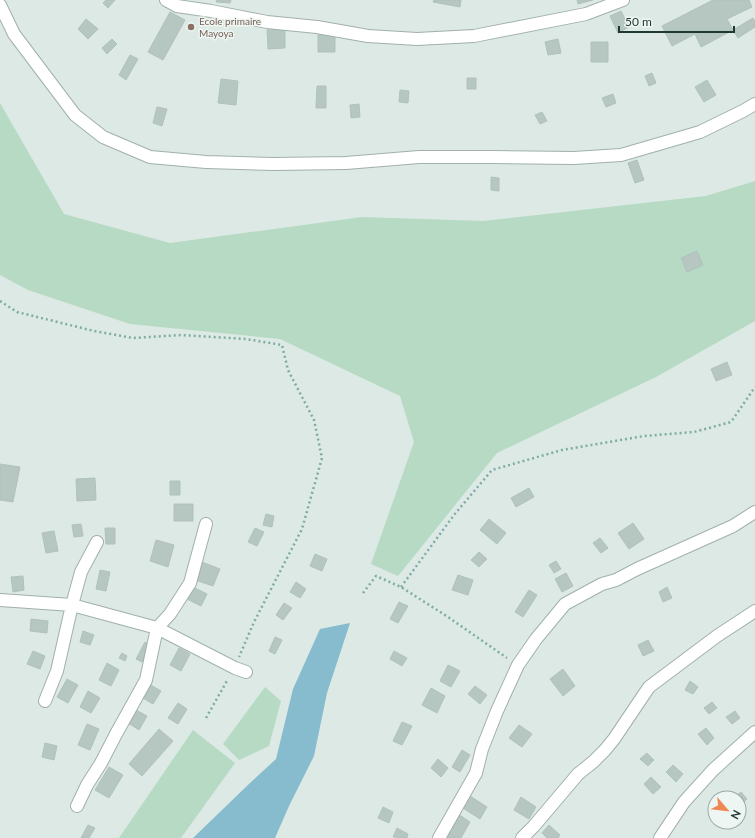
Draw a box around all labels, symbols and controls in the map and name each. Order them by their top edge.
scale bar [619,8,734,34]
text: 50 m [625,14,652,29]
place label: Ecole primaire Mayoya [199,15,261,39]
marker: Ecole primaire Mayoya [186,22,196,32]
north arrow [707,790,747,830]
text: N [729,808,744,822]

